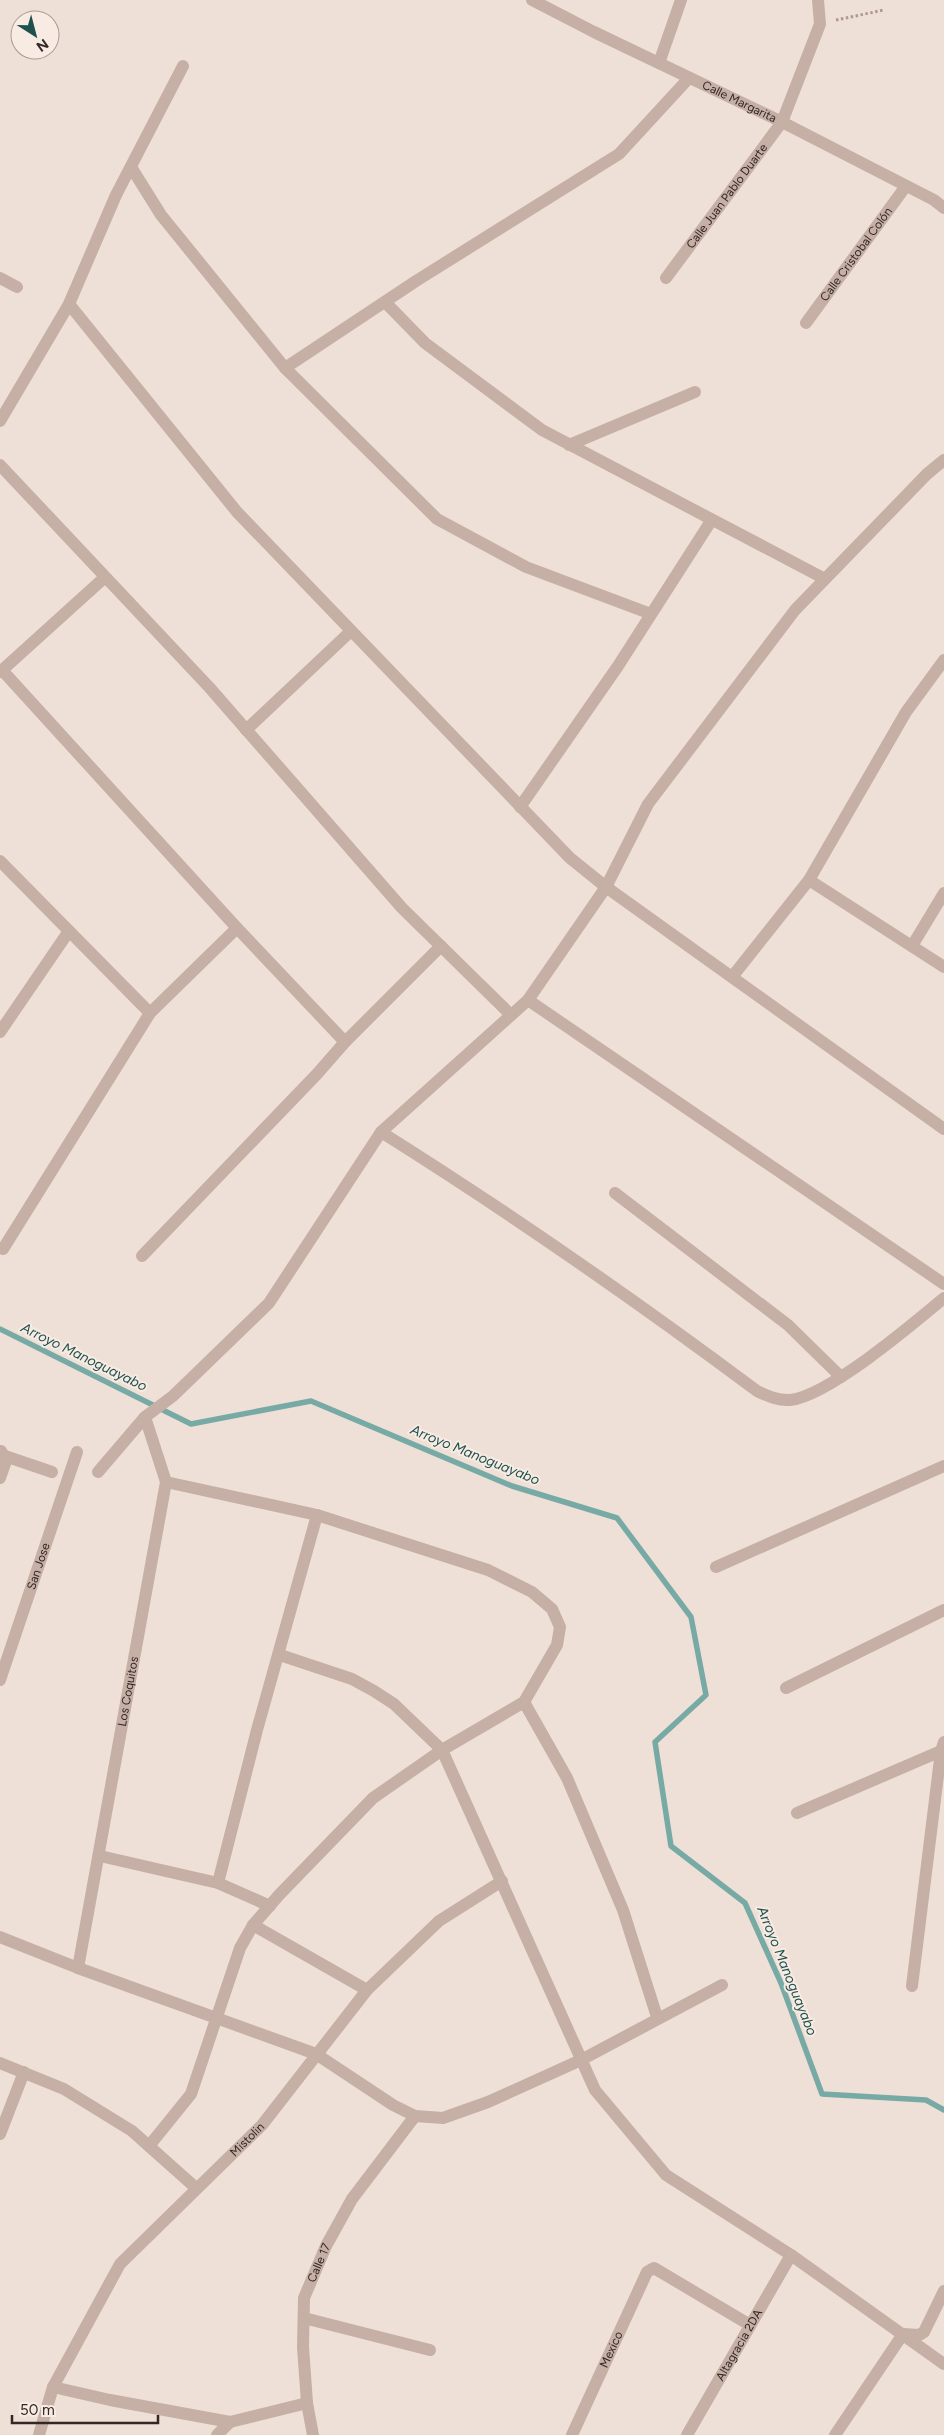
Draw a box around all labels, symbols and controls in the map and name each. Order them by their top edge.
north arrow [10,10,60,60]
text: N [33,35,52,55]
street label: Calle Margarita [700,78,779,125]
street label: Calle Juan Pablo Duarte [683,141,771,251]
street label: Calle Cristobal Colón [817,204,895,304]
water label: Arroyo Manoguayabo [17,1319,150,1395]
water label: Arroyo Manoguayabo [407,1421,542,1489]
street label: San Jose [24,1541,53,1592]
street label: Los Coquitos [115,1655,141,1728]
water label: Arroyo Manoguayabo [753,1903,821,2038]
street label: Mistolin [227,2120,267,2159]
street label: Calle 17 [304,2241,334,2284]
street label: Altagracia 2DA [713,2307,765,2383]
street label: Mexico [597,2329,626,2370]
scale bar [12,2392,159,2424]
text: 50 m [20,2401,55,2419]

